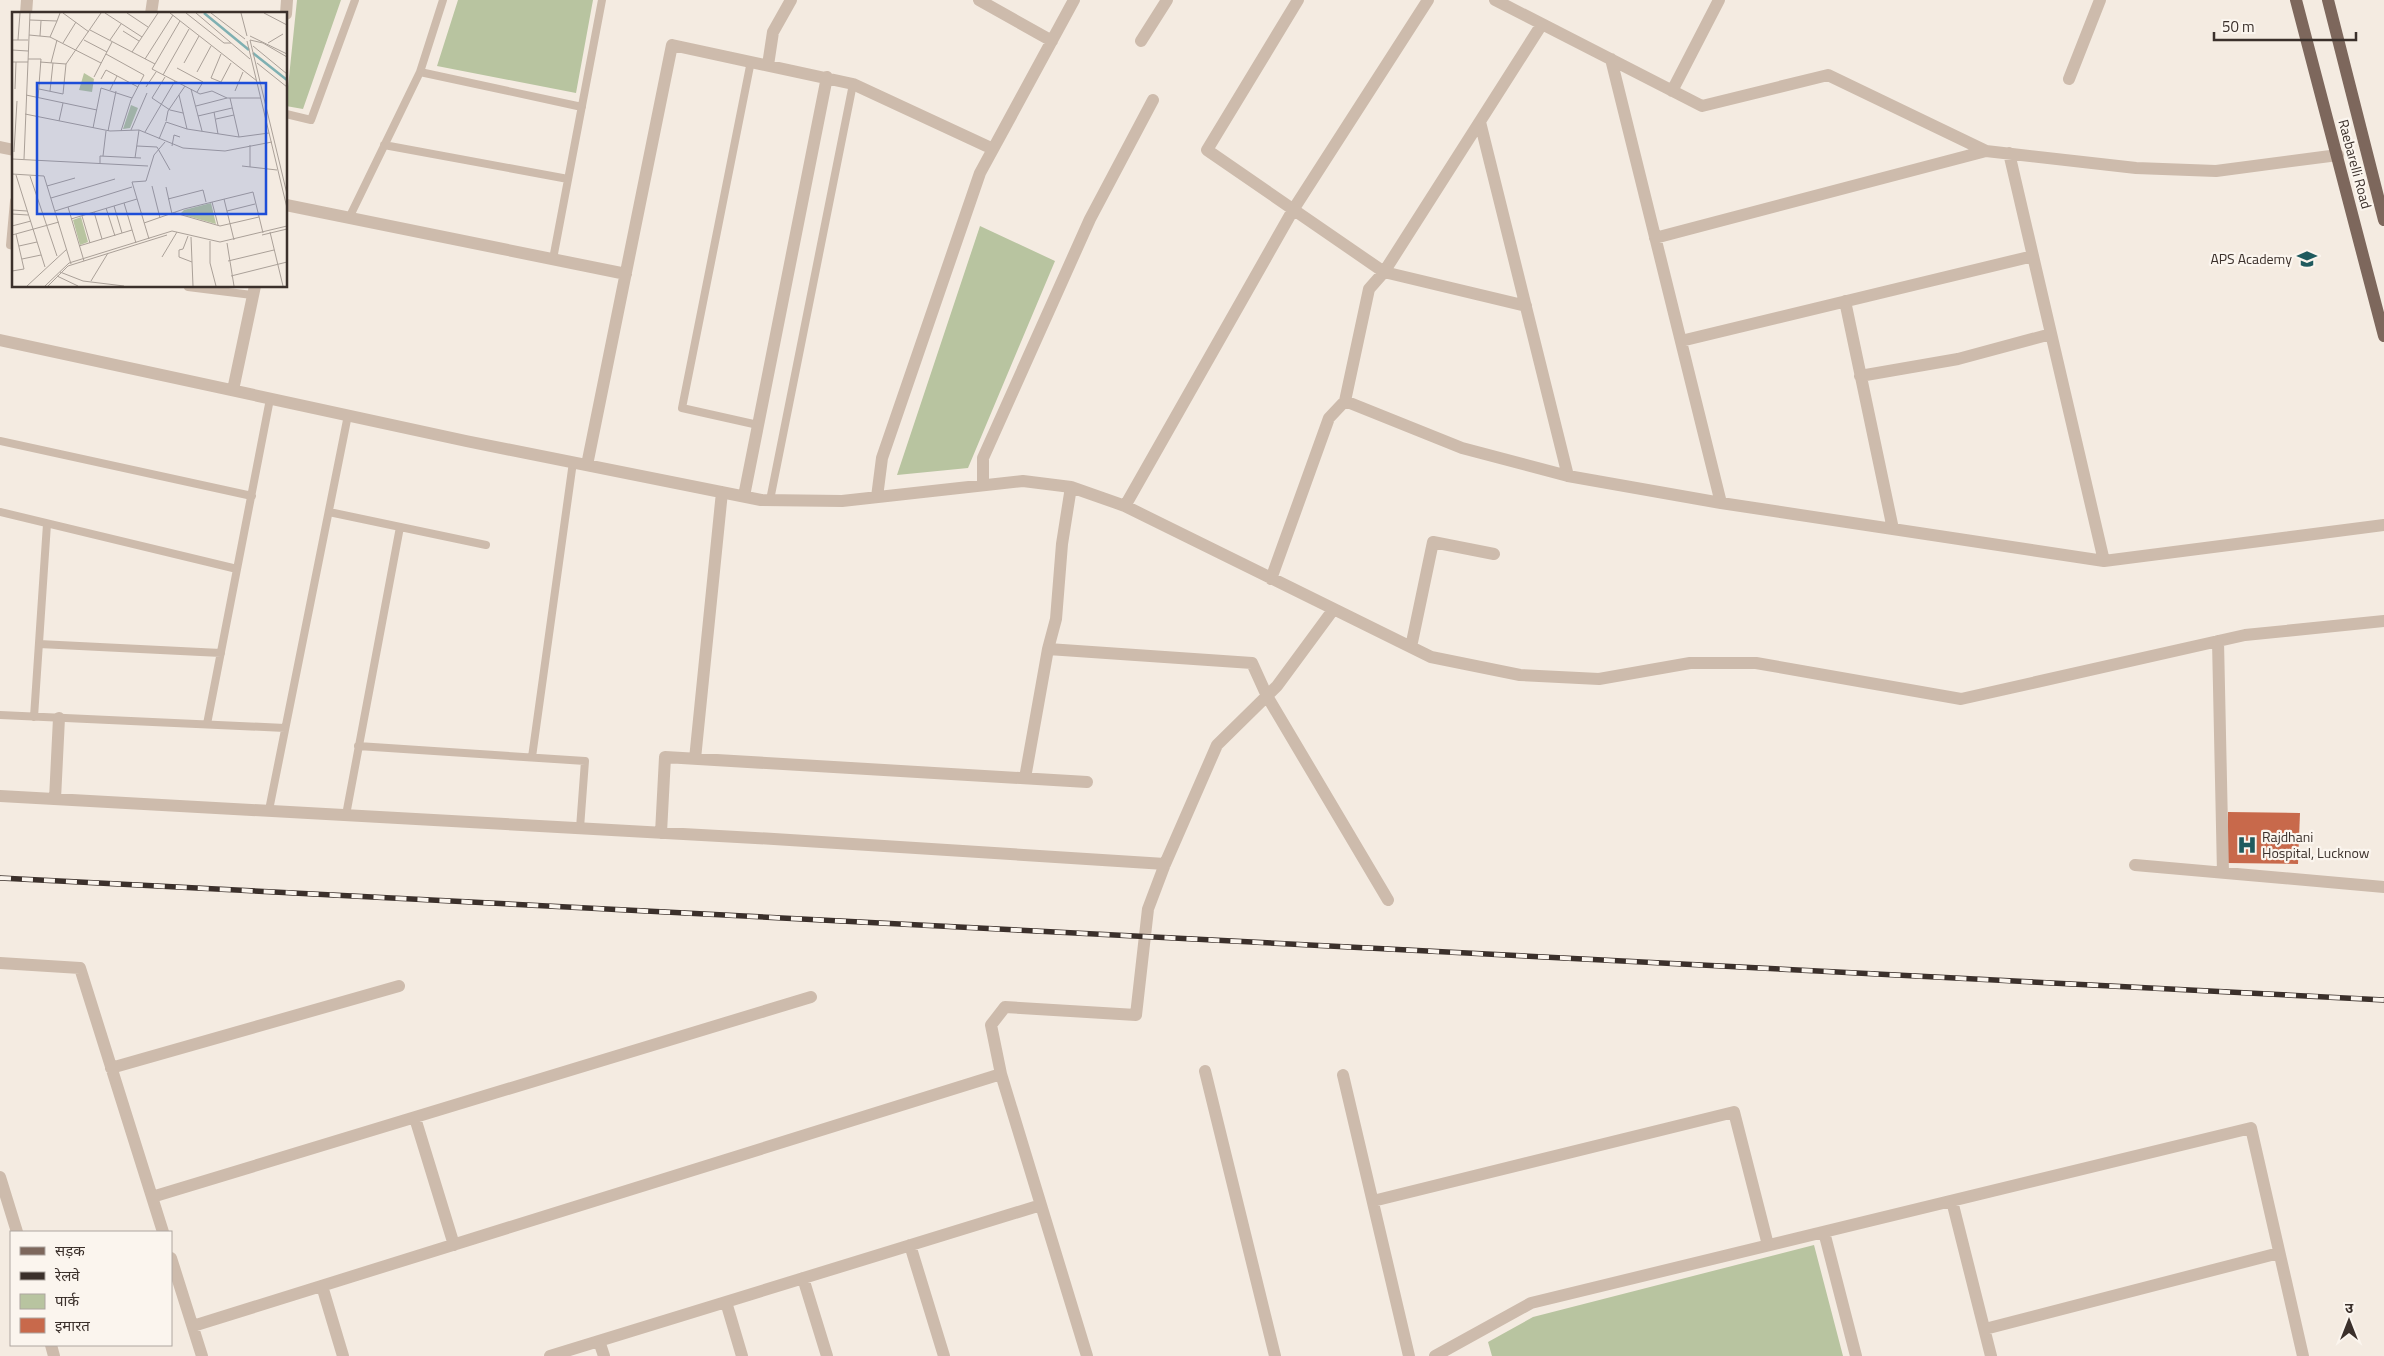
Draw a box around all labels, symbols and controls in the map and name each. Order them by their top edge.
scale bar [2214,10,2356,42]
inset map [12,12,288,288]
text: 50 m [2222,15,2255,38]
street label: Raebarelli Road [2333,117,2378,211]
place label: APS Academy [2210,248,2292,269]
school or university icon: APS Academy [2296,248,2318,270]
place label: Rajdhani Hospital, Lucknow [2262,826,2370,863]
hospital icon: Rajdhani Hospital, Lucknow [2236,834,2258,856]
legend [10,1231,172,1346]
text: सड़क [55,1239,85,1262]
text: रेलवे [54,1264,80,1287]
text: पार्क [55,1289,79,1312]
north arrow [2324,1296,2374,1346]
text: उ [2345,1297,2354,1318]
text: इमारत [55,1314,90,1337]

